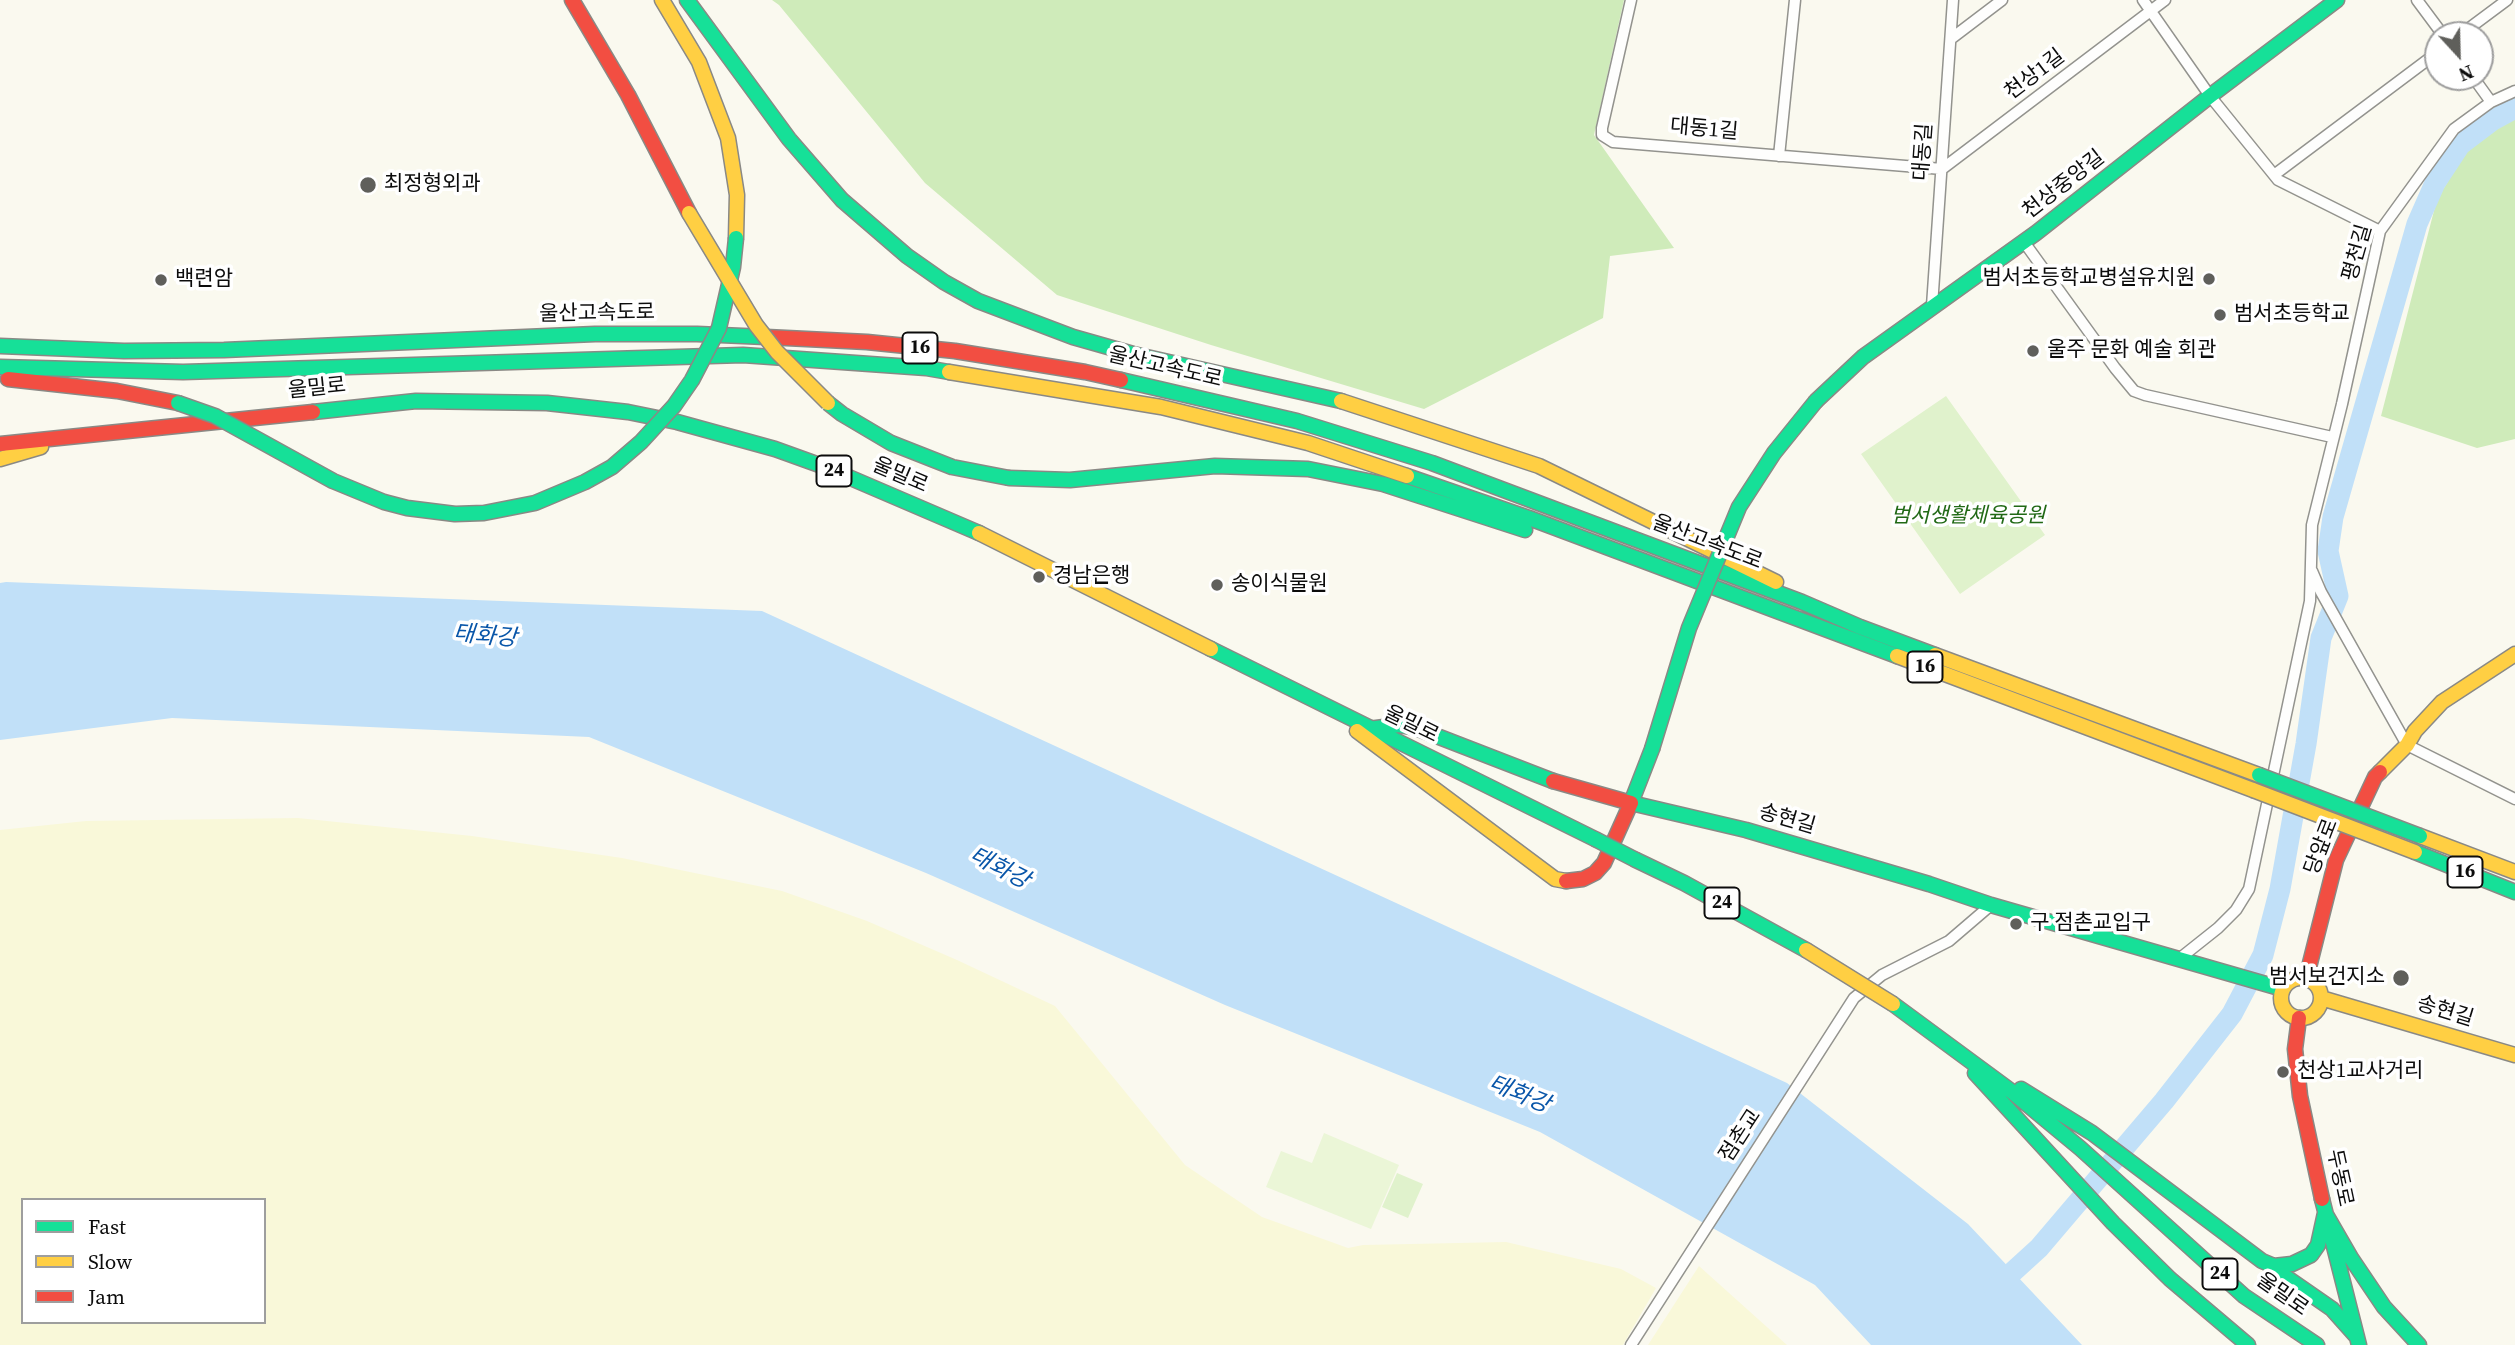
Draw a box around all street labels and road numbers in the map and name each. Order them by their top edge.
street label: 천상1길 [2000,44,2070,106]
street label: 대동1길 [1669,114,1739,146]
street label: 대동길 [1909,122,1939,182]
street label: 천상중앙길 [2018,145,2110,225]
street label: 평천길 [2338,222,2378,284]
street label: 울산고속도로 [539,300,655,328]
road number: 16 [902,332,937,364]
street label: 울산고속도로 [1106,343,1224,393]
street label: 울밀로 [287,373,347,405]
street label: 울밀로 [868,453,932,499]
road number: 24 [816,456,852,486]
street label: 울산고속도로 [1648,510,1766,576]
road number: 16 [1908,652,1942,682]
street label: 울밀로 [1379,701,1443,749]
street label: 송현길 [1756,800,1818,840]
street label: 당앞로 [2300,815,2344,879]
road number: 16 [2448,856,2482,888]
road number: 24 [1704,888,1740,918]
street label: 송현길 [2414,991,2476,1033]
street label: 점촌교 [1715,1105,1767,1167]
street label: 두동로 [2321,1147,2357,1209]
road number: 24 [2202,1258,2238,1290]
street label: 울밀로 [2251,1268,2313,1322]

